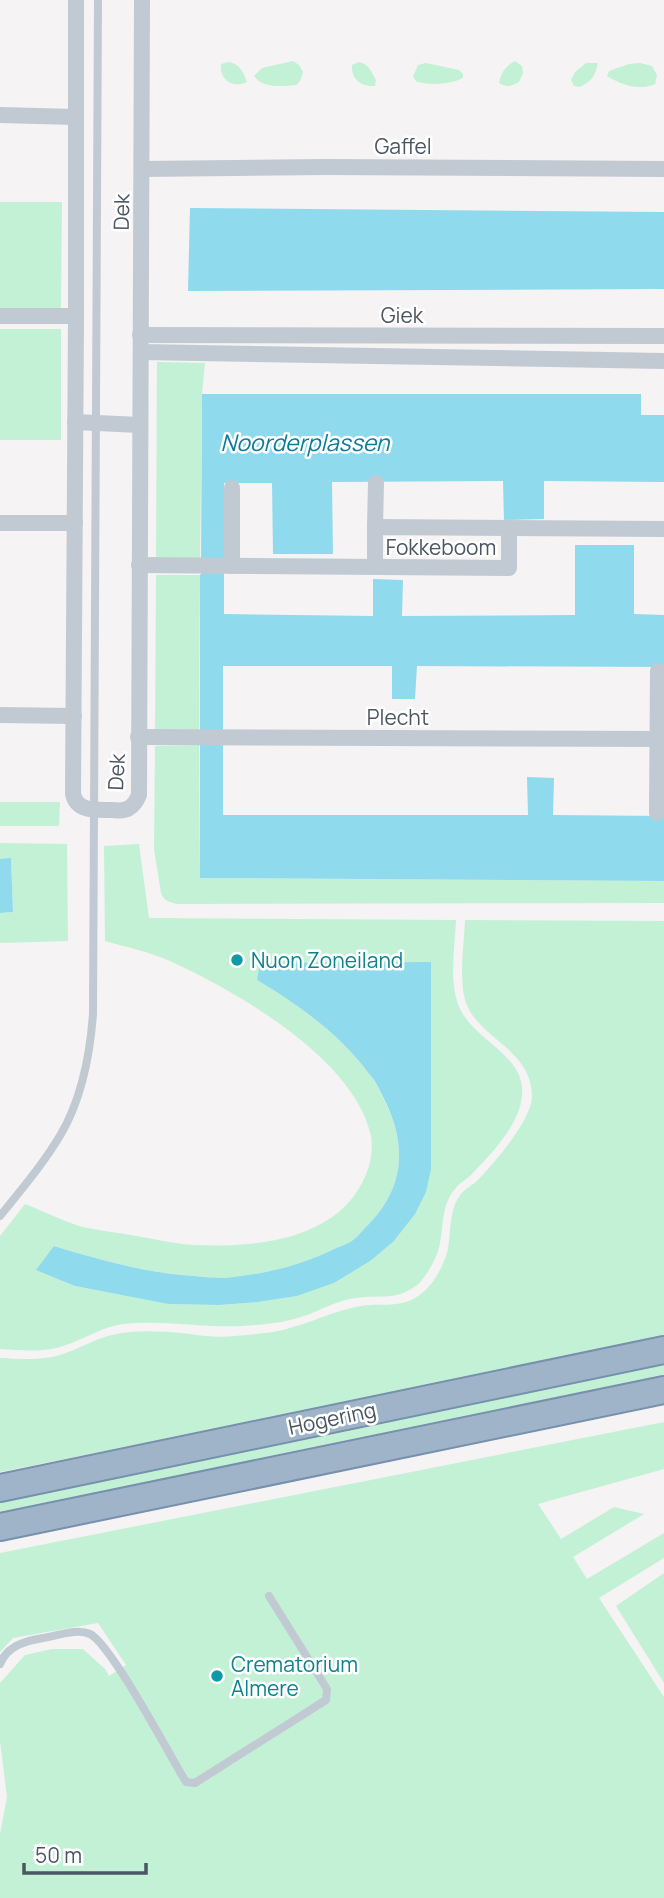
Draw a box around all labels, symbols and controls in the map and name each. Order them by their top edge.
street label: Gaffel [374,132,432,160]
street label: Dek [107,193,135,231]
street label: Giek [381,301,424,329]
water label: Noorderplassen [220,426,391,458]
street label: Fokkeboom [386,533,496,561]
street label: Plecht [367,703,429,731]
street label: Dek [101,752,131,791]
place label: Nuon Zoneiland [251,946,403,974]
marker: Nuon Zoneiland [229,952,245,968]
street label: Hogering [286,1395,378,1441]
place label: Crematorium Almere [231,1650,358,1702]
marker: Crematorium Almere [209,1668,225,1684]
scale bar [24,1832,147,1876]
text: 50 m [35,1841,82,1869]

